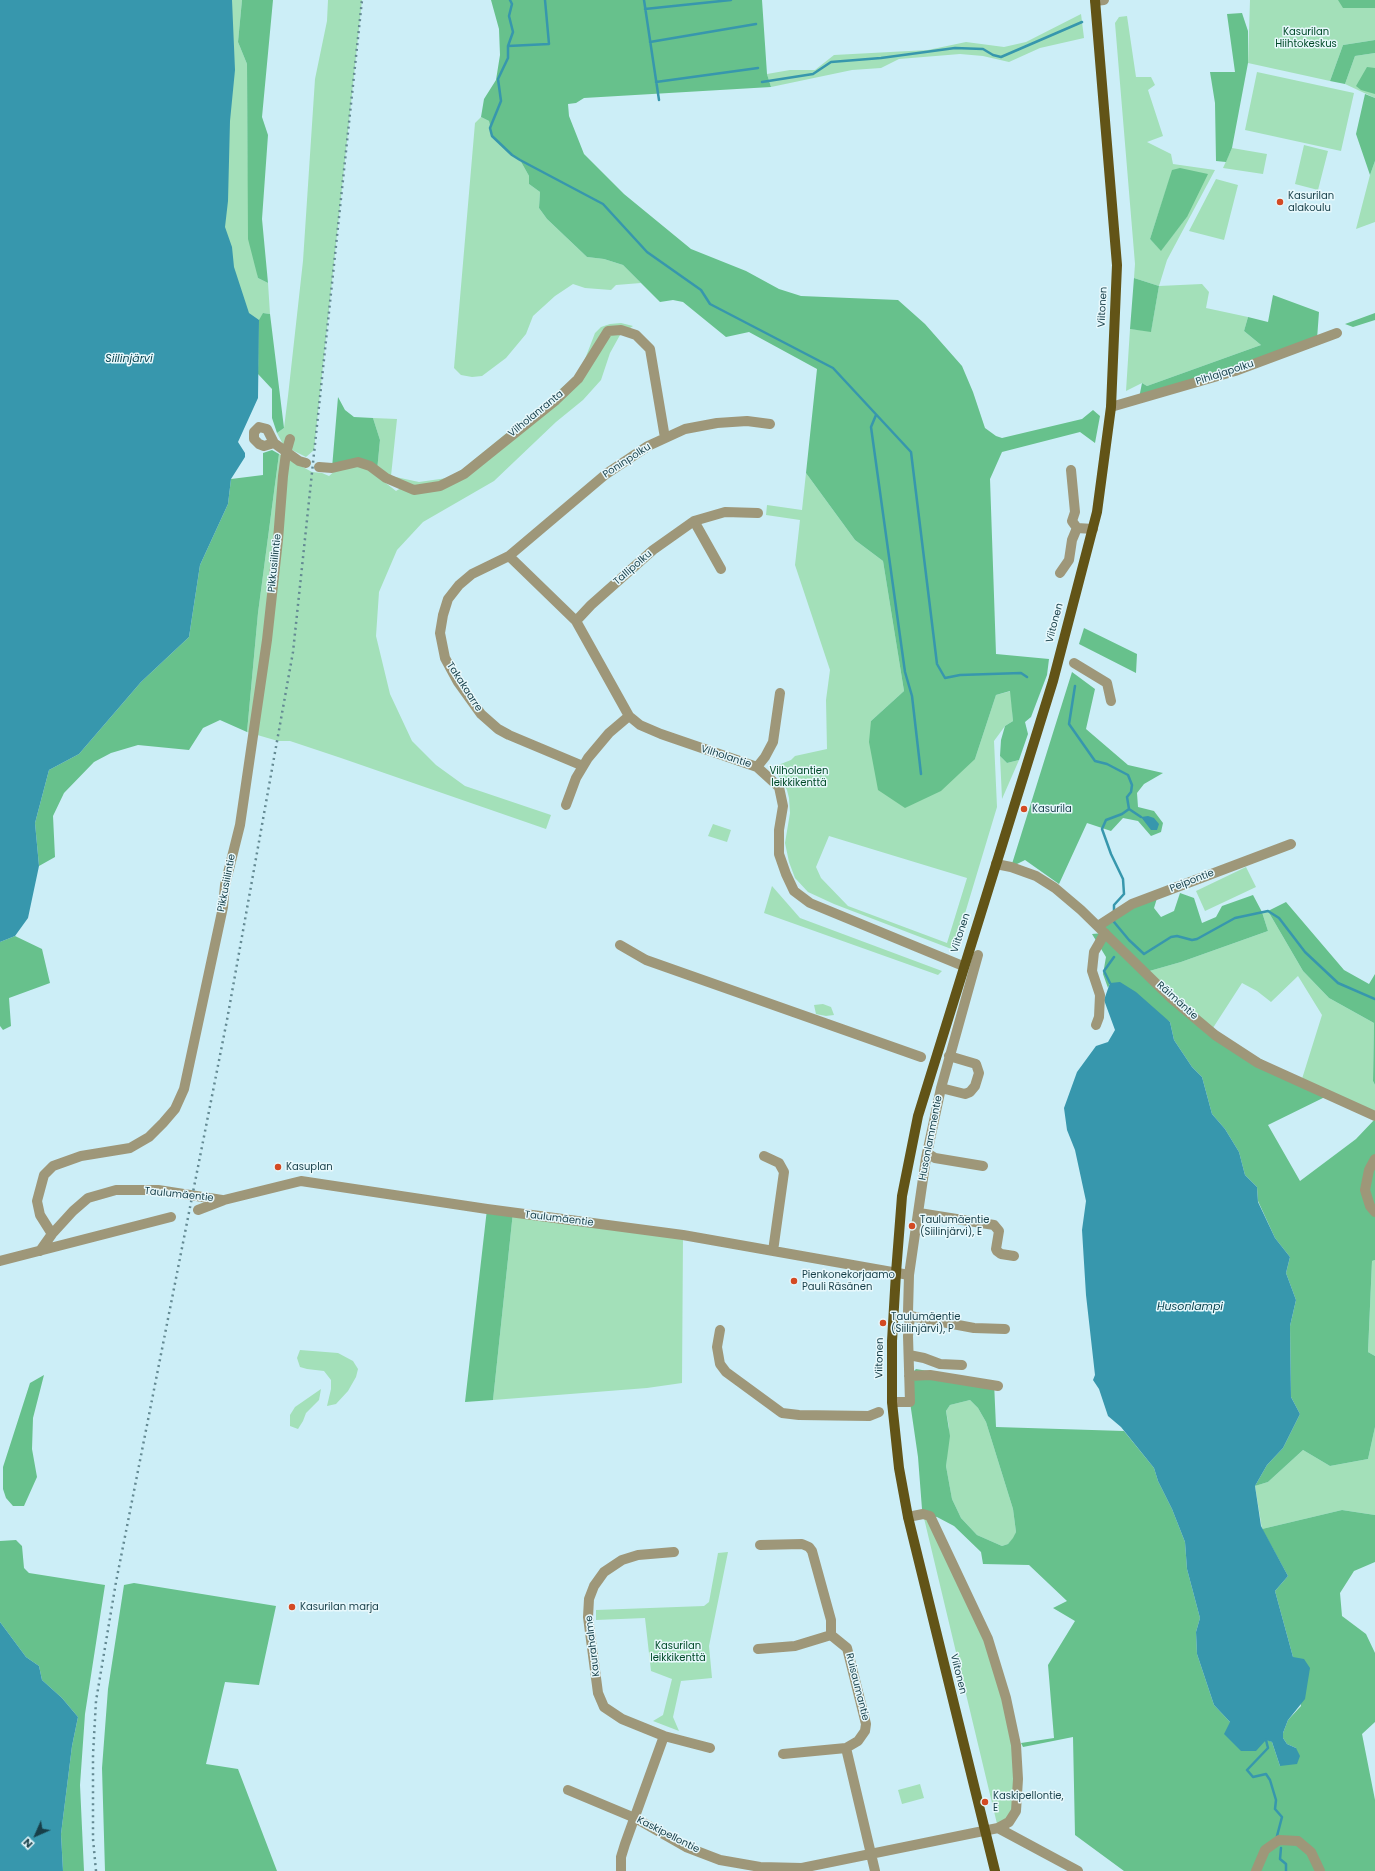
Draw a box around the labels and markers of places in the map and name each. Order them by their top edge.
place label: Kasurilan alakoulu [1288,190,1334,214]
marker: Kasurilan alakoulu [1275,197,1285,207]
place label: Kasurila [1032,803,1072,815]
marker: Kasurila [1019,804,1029,814]
place label: Kasuplan [286,1161,333,1173]
marker: Kasuplan [273,1162,283,1172]
place label: Taulumäentie (Siilinjärvi), E [920,1214,989,1238]
marker: Taulumäentie (Siilinjärvi), E [907,1221,917,1231]
place label: Pienkonekorjaamo Pauli Räsänen [802,1269,895,1292]
marker: Pienkonekorjaamo Pauli Räsänen [789,1276,799,1286]
place label: Taulumäentie (Siilinjärvi), P [891,1311,960,1334]
marker: Taulumäentie (Siilinjärvi), P [878,1318,888,1328]
place label: Kasurilan marja [300,1601,379,1613]
marker: Kasurilan marja [287,1602,297,1612]
place label: Kaskipellontie, E [993,1790,1064,1814]
marker: Kaskipellontie, E [980,1797,990,1807]

